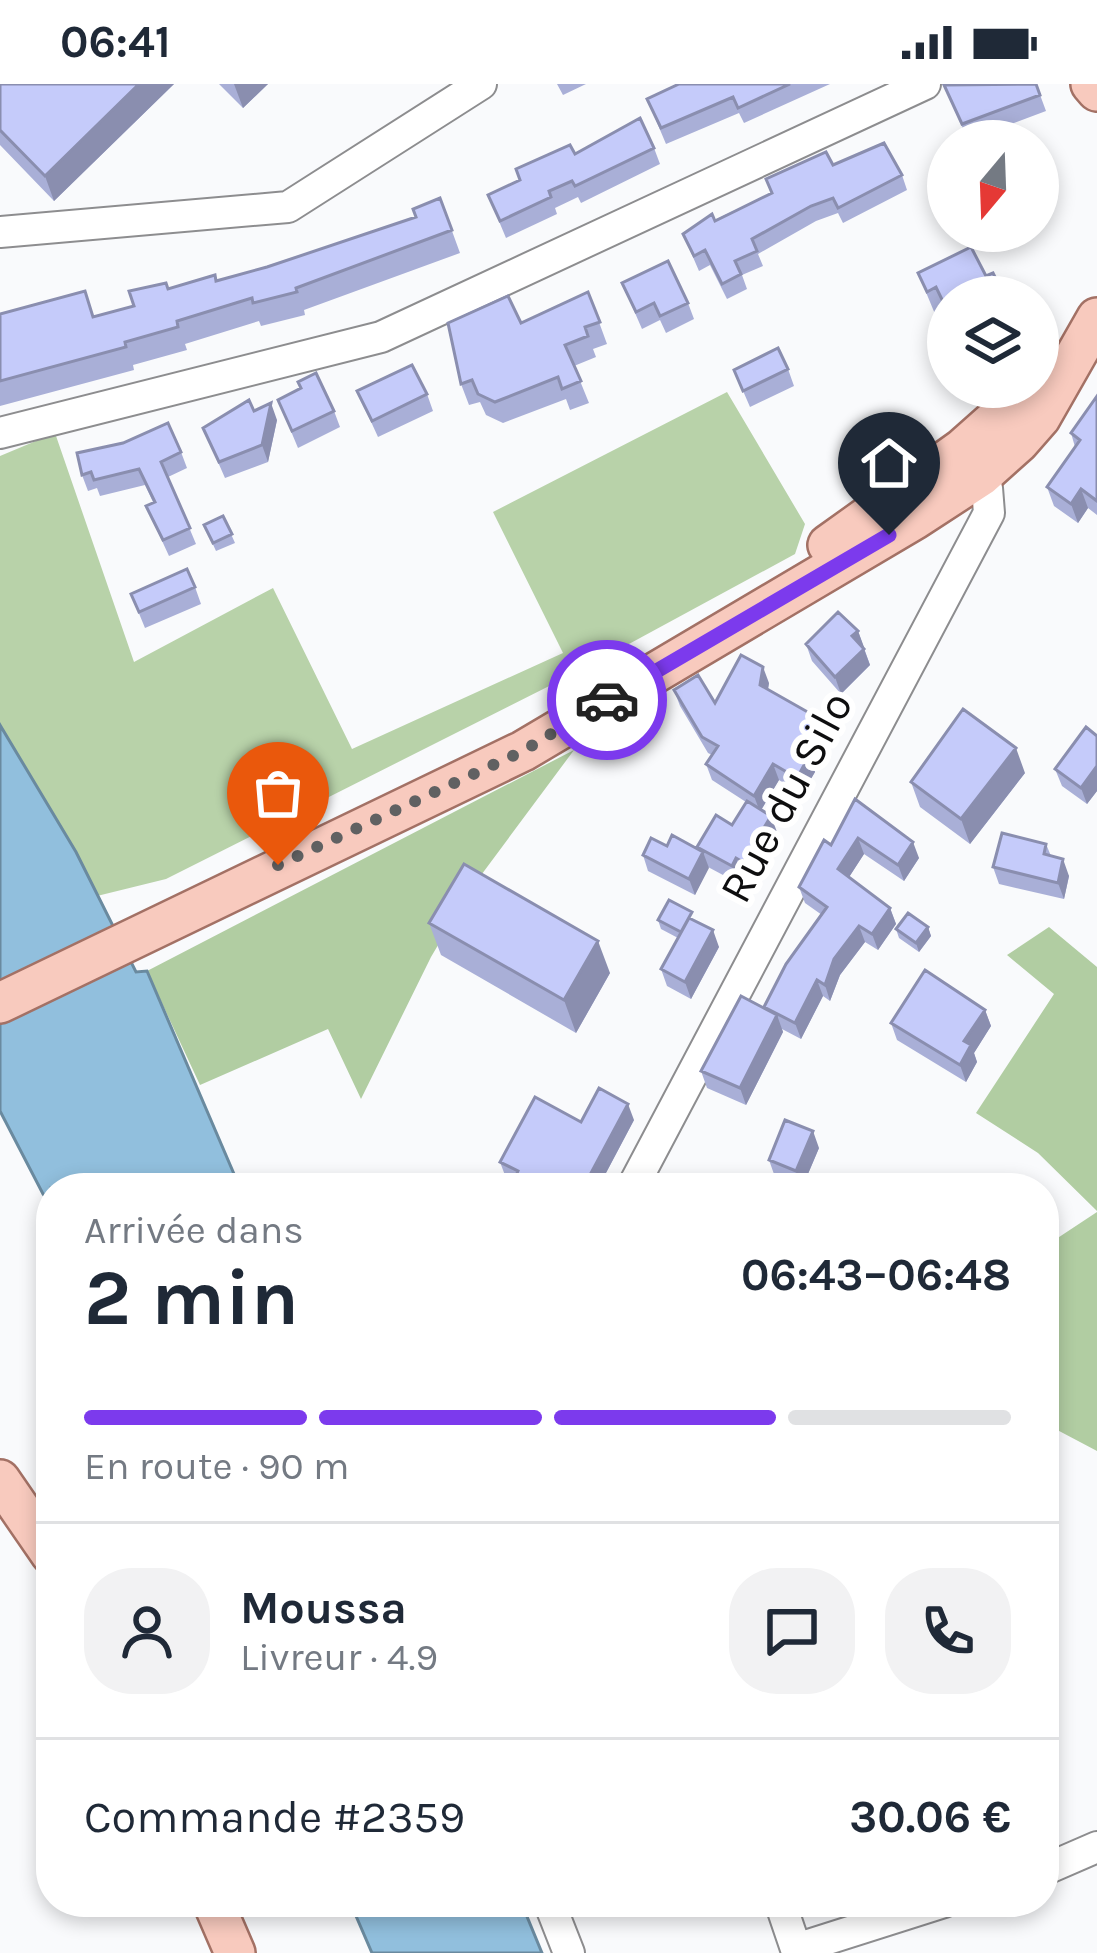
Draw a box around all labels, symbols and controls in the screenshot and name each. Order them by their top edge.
text: 06:41 [60,16,171,68]
north arrow [927,120,1059,252]
map controls [927,120,1059,408]
button: layers [927,276,1059,408]
pin [838,412,940,535]
icon: home [856,430,922,496]
courier [547,640,667,760]
icon: car [574,667,640,733]
street label: Rue du Silo [709,683,863,911]
pin [227,742,329,865]
icon: bag [245,760,311,826]
text: Arrivée dans [84,1207,304,1253]
text: 06:43–06:48 [741,1249,1011,1301]
text: 2 min [84,1252,299,1344]
text: En route · 90 m [84,1443,349,1489]
button: person [84,1568,210,1694]
button: chat [729,1568,855,1694]
button: phone [885,1568,1011,1694]
text: Moussa [240,1582,407,1634]
text: Livreur · 4.9 [240,1634,438,1680]
text: Commande #2359 [84,1791,465,1843]
text: 30.06 € [849,1791,1011,1843]

